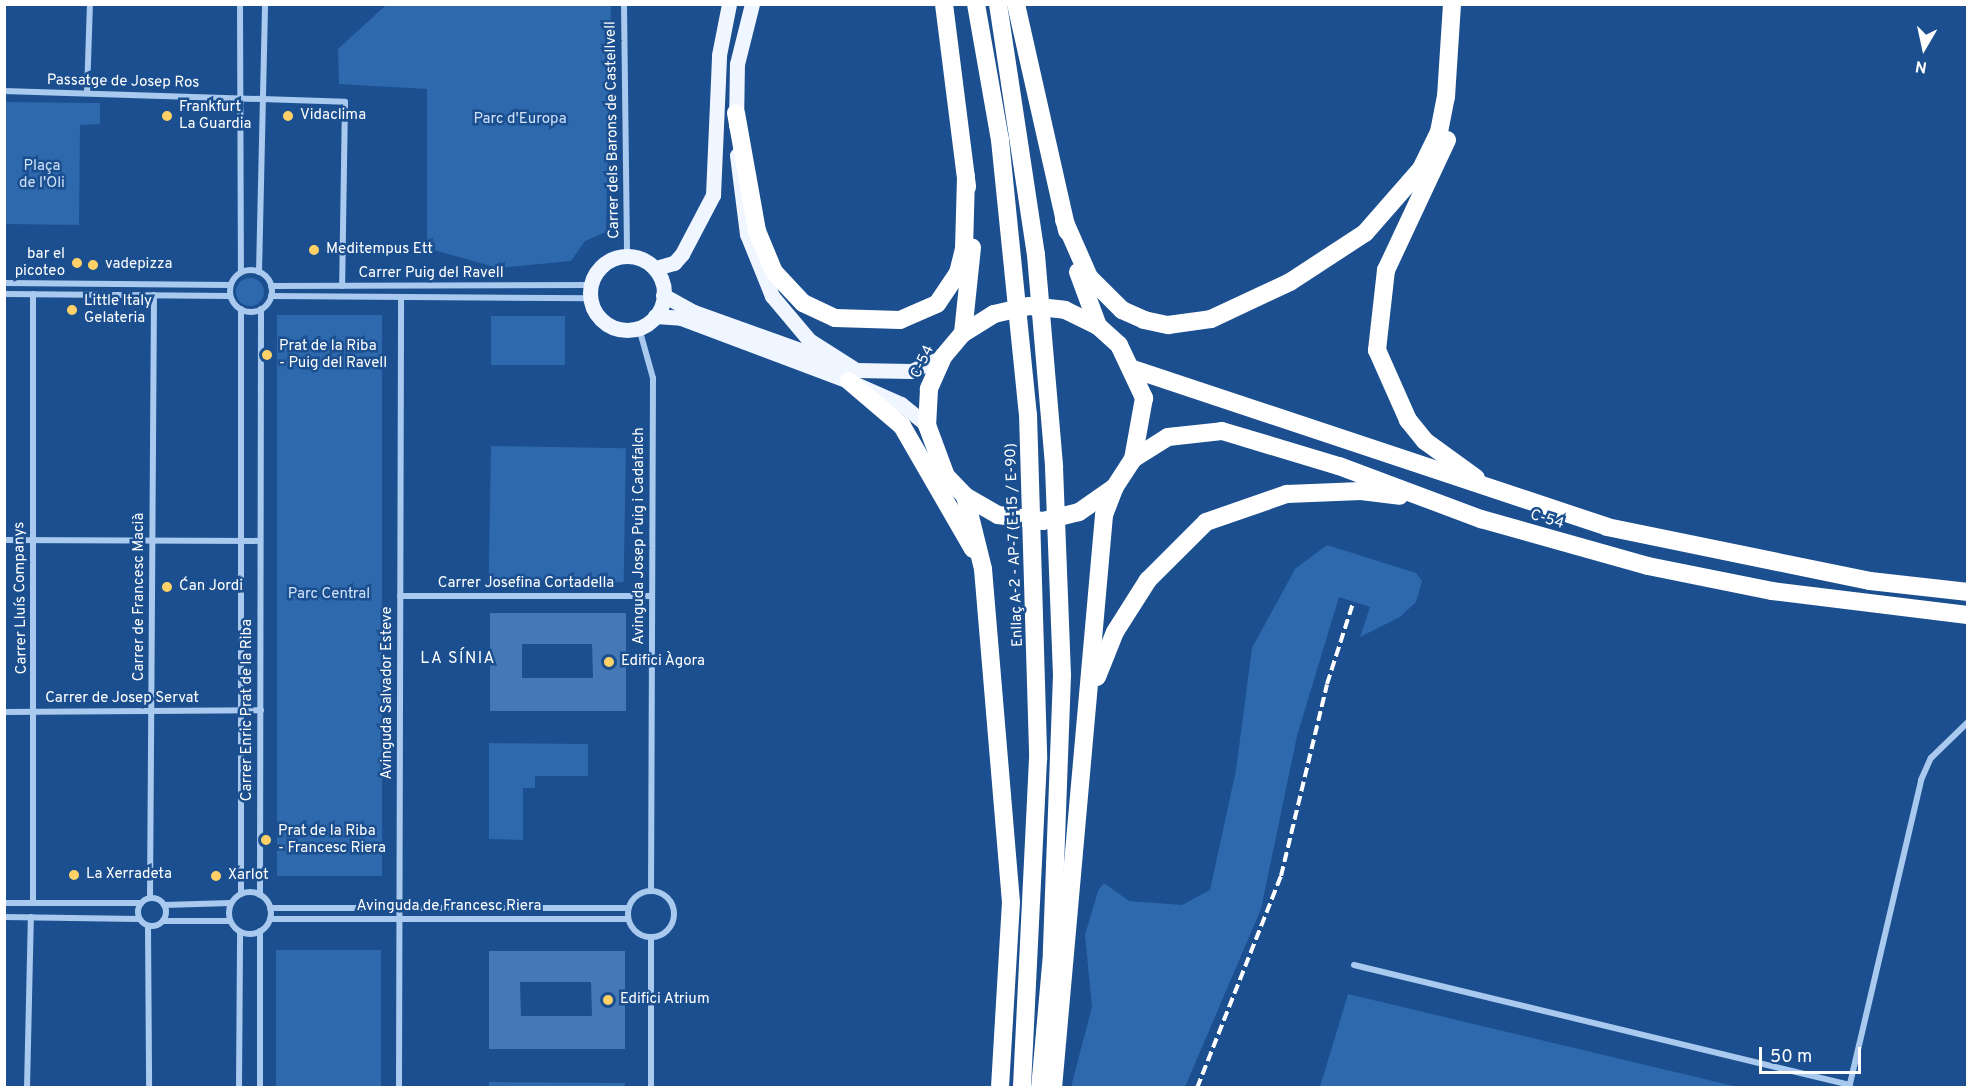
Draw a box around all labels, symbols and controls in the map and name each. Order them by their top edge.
north arrow [1894,18,1954,78]
street label: Carrer dels Barons de Castellvell [602,21,624,239]
text: N [1914,55,1928,77]
street label: Passatge de Josep Ros [47,72,199,92]
place label: Frankfurt La Guardia [179,98,251,133]
place label: Vidaclima [300,107,366,125]
marker: Frankfurt La Guardia [160,109,174,123]
marker: Vidaclima [281,109,295,123]
park label: Parc d'Europa [473,111,567,129]
park label: Plaça de l'Oli [19,157,65,192]
place label: Meditempus Ett [326,241,433,259]
marker: Meditempus Ett [307,243,321,257]
place label: bar el picoteo [15,245,65,280]
marker: bar el picoteo [70,256,84,270]
place label: vadepizza [105,256,172,274]
marker: vadepizza [86,258,100,272]
street label: Carrer Puig del Ravell [358,265,504,283]
place label: Little Italy Gelateria [84,292,152,327]
marker: Little Italy Gelateria [65,303,79,317]
place label: Prat de la Riba - Puig del Ravell [279,337,387,372]
street label: C-54 [908,343,938,381]
marker: Prat de la Riba - Puig del Ravell [260,348,274,362]
street label: Avinguda Josep Puig i Cadafalch [631,427,649,645]
street label: Enllaç A-2 - AP-7 (E-15 / E-90) [1002,442,1028,648]
street label: C-54 [1528,506,1566,534]
street label: Carrer de Francesc Macià [131,513,149,681]
street label: Carrer Lluís Companys [11,522,31,674]
street label: Carrer Josefina Cortadella [438,575,614,593]
place label: C´an Jordi [179,578,243,596]
marker: C´an Jordi [160,580,174,594]
park label: Parc Central [288,586,370,604]
street label: Avinguda Salvador Esteve [379,606,397,780]
street label: Carrer Enric Prat de la Riba [239,619,257,801]
district label: LA SÍNIA [420,649,496,669]
place label: Edifici Àgora [621,653,705,671]
marker: Edifici Àgora [602,655,616,669]
street label: Carrer de Josep Servat [45,690,199,708]
place label: Prat de la Riba - Francesc Riera [278,822,386,857]
marker: Prat de la Riba - Francesc Riera [259,833,273,847]
place label: La Xerradeta [86,866,172,884]
place label: Xarlot [228,867,269,885]
marker: La Xerradeta [67,868,81,882]
marker: Xarlot [209,869,223,883]
street label: Avinguda de Francesc Riera [357,898,541,916]
place label: Edifici Atrium [620,991,710,1009]
marker: Edifici Atrium [601,993,615,1007]
scale bar [1762,1035,1864,1073]
text: 50 m [1770,1046,1812,1069]

